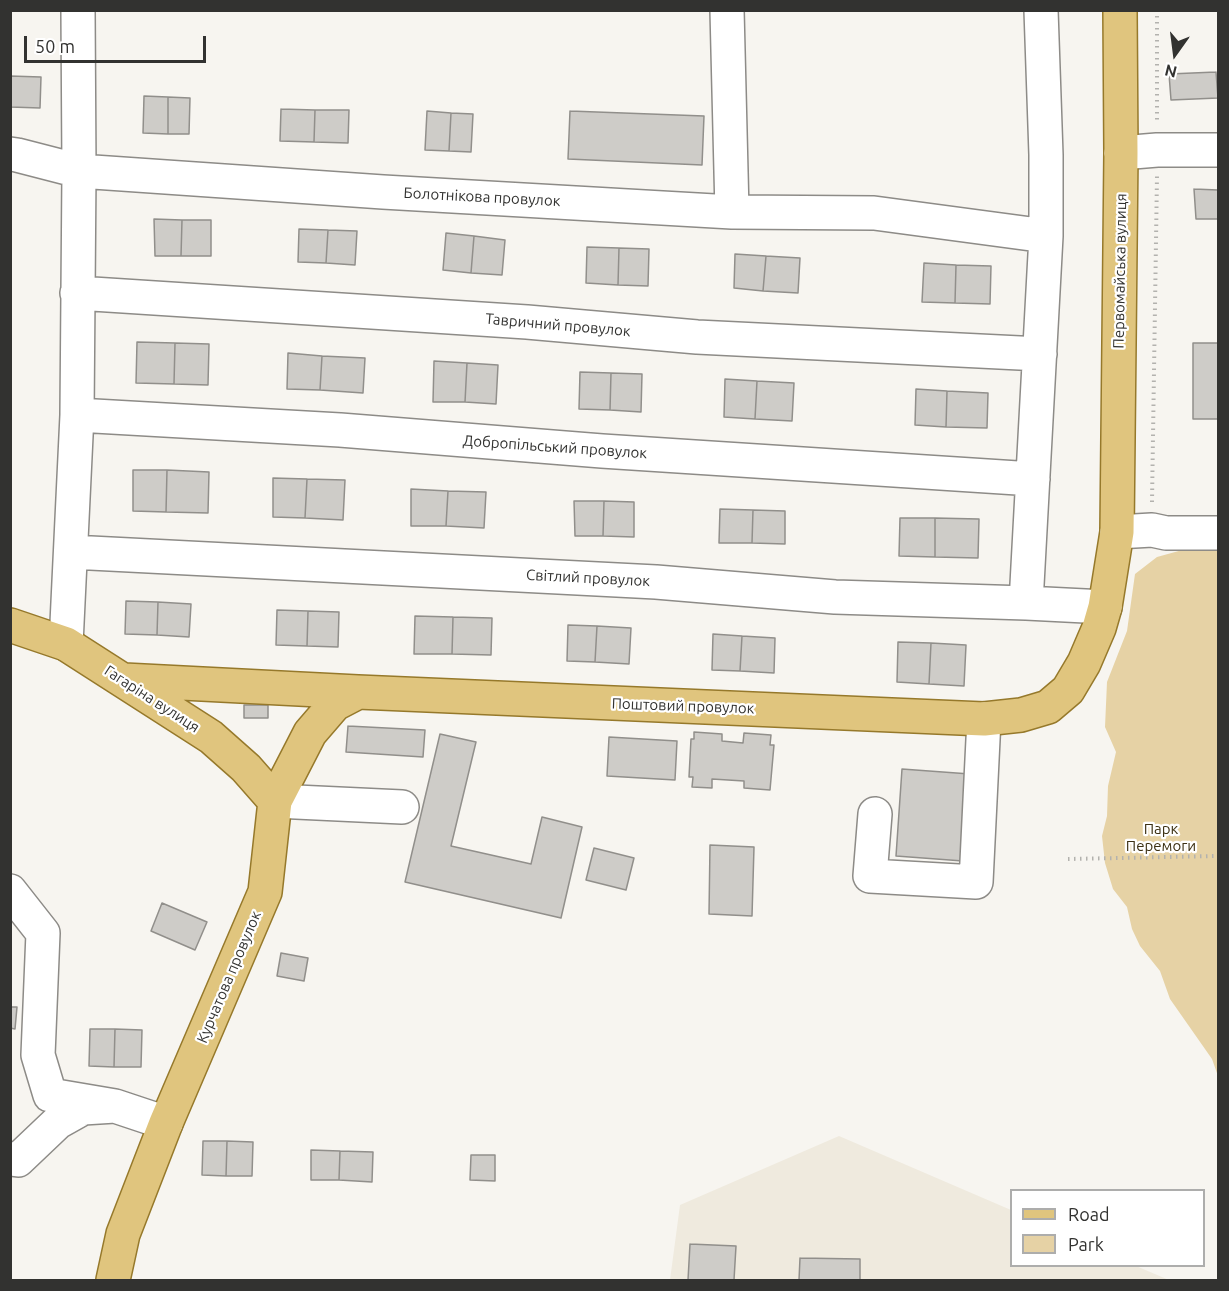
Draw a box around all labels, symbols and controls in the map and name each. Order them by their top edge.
scale bar [27,24,208,62]
north arrow [1145,24,1205,84]
text: 50 m [35,36,75,56]
text: N [1163,61,1179,82]
street label: Болотнікова провулок [403,184,561,210]
street label: Первомайська вулиця [1110,193,1130,349]
street label: Тавричний провулок [485,310,631,340]
street label: Добропільський провулок [462,432,648,462]
street label: Світлий провулок [526,566,650,590]
street label: Гагаріна вулиця [101,662,203,736]
street label: Поштовий провулок [611,695,755,717]
park label: Парк Перемоги [1126,820,1196,855]
street label: Курчатова провулок [193,908,265,1046]
legend [1010,1189,1205,1267]
text: Road [1068,1204,1110,1224]
text: Park [1068,1234,1104,1254]

